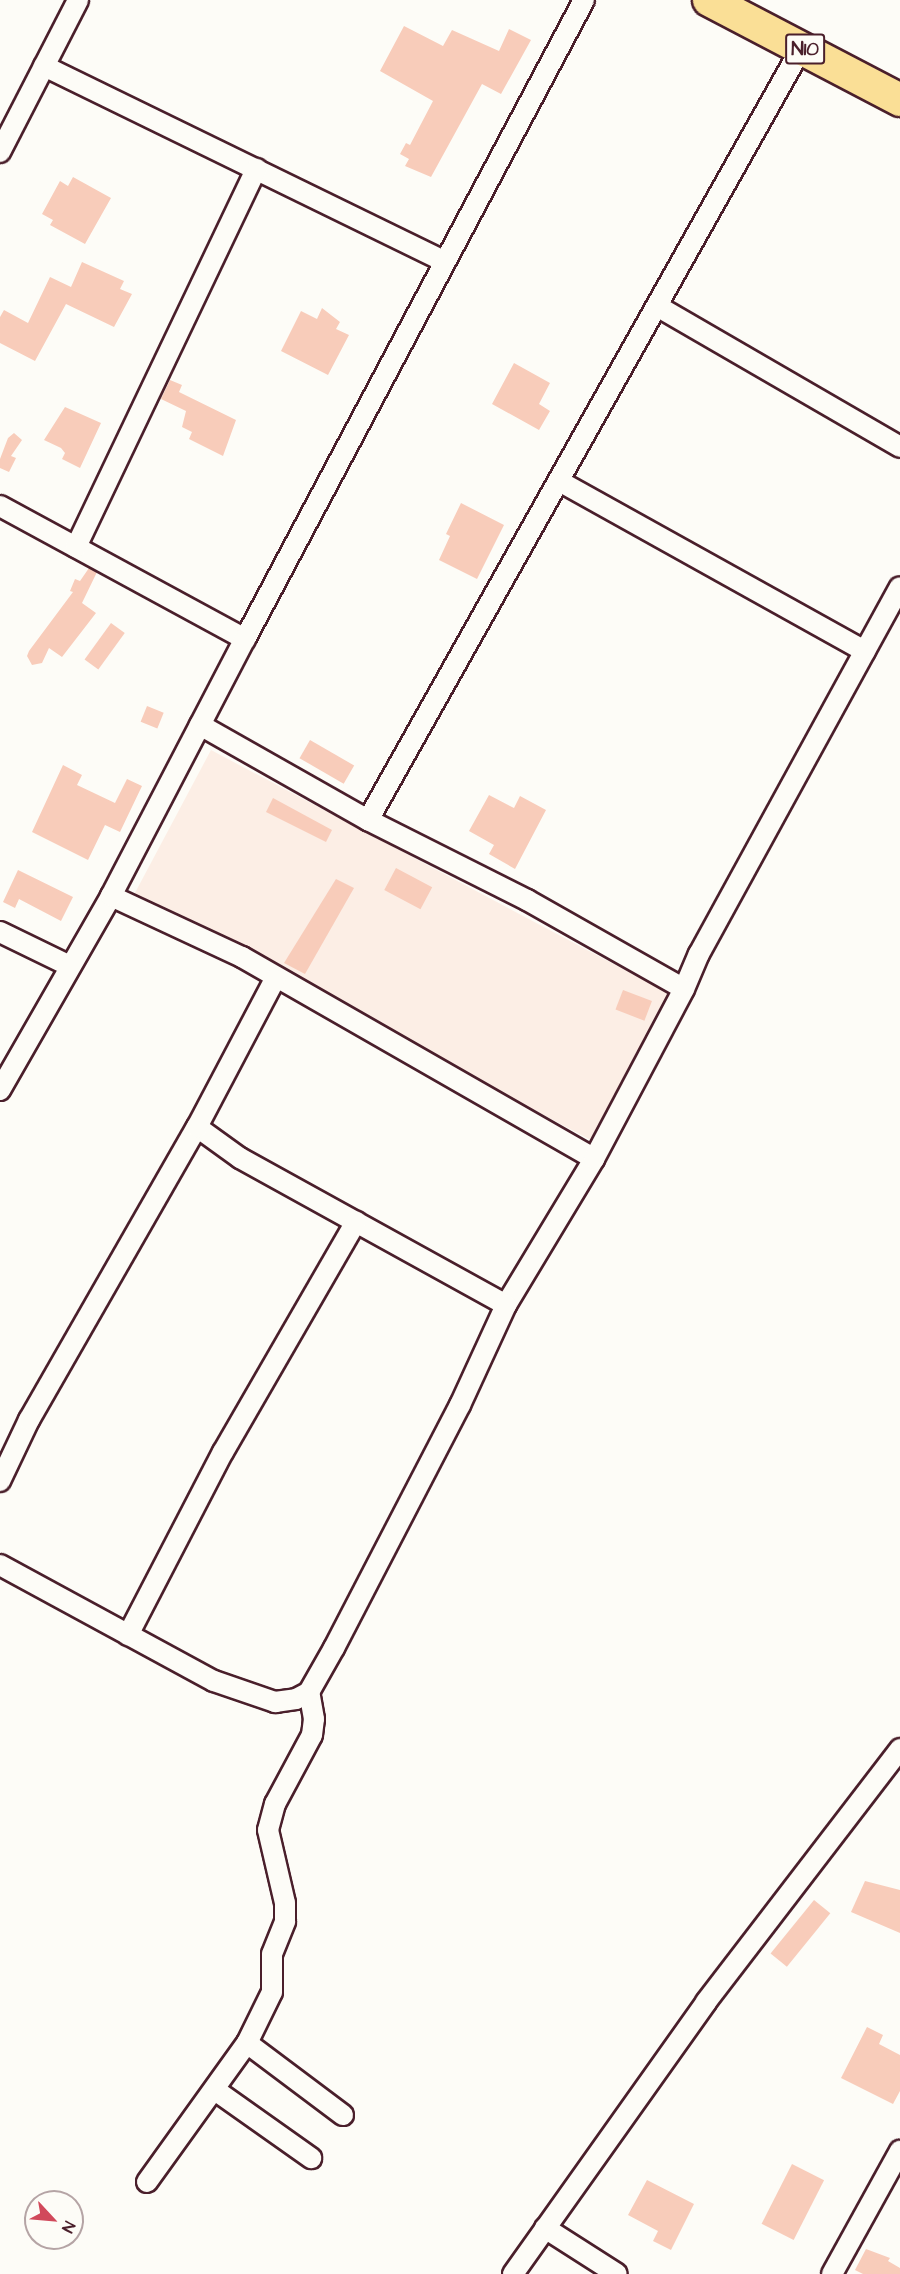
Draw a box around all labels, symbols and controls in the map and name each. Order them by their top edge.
road number: N10 [784,32,826,66]
north arrow [24,2190,84,2250]
text: N [56,2218,80,2236]

